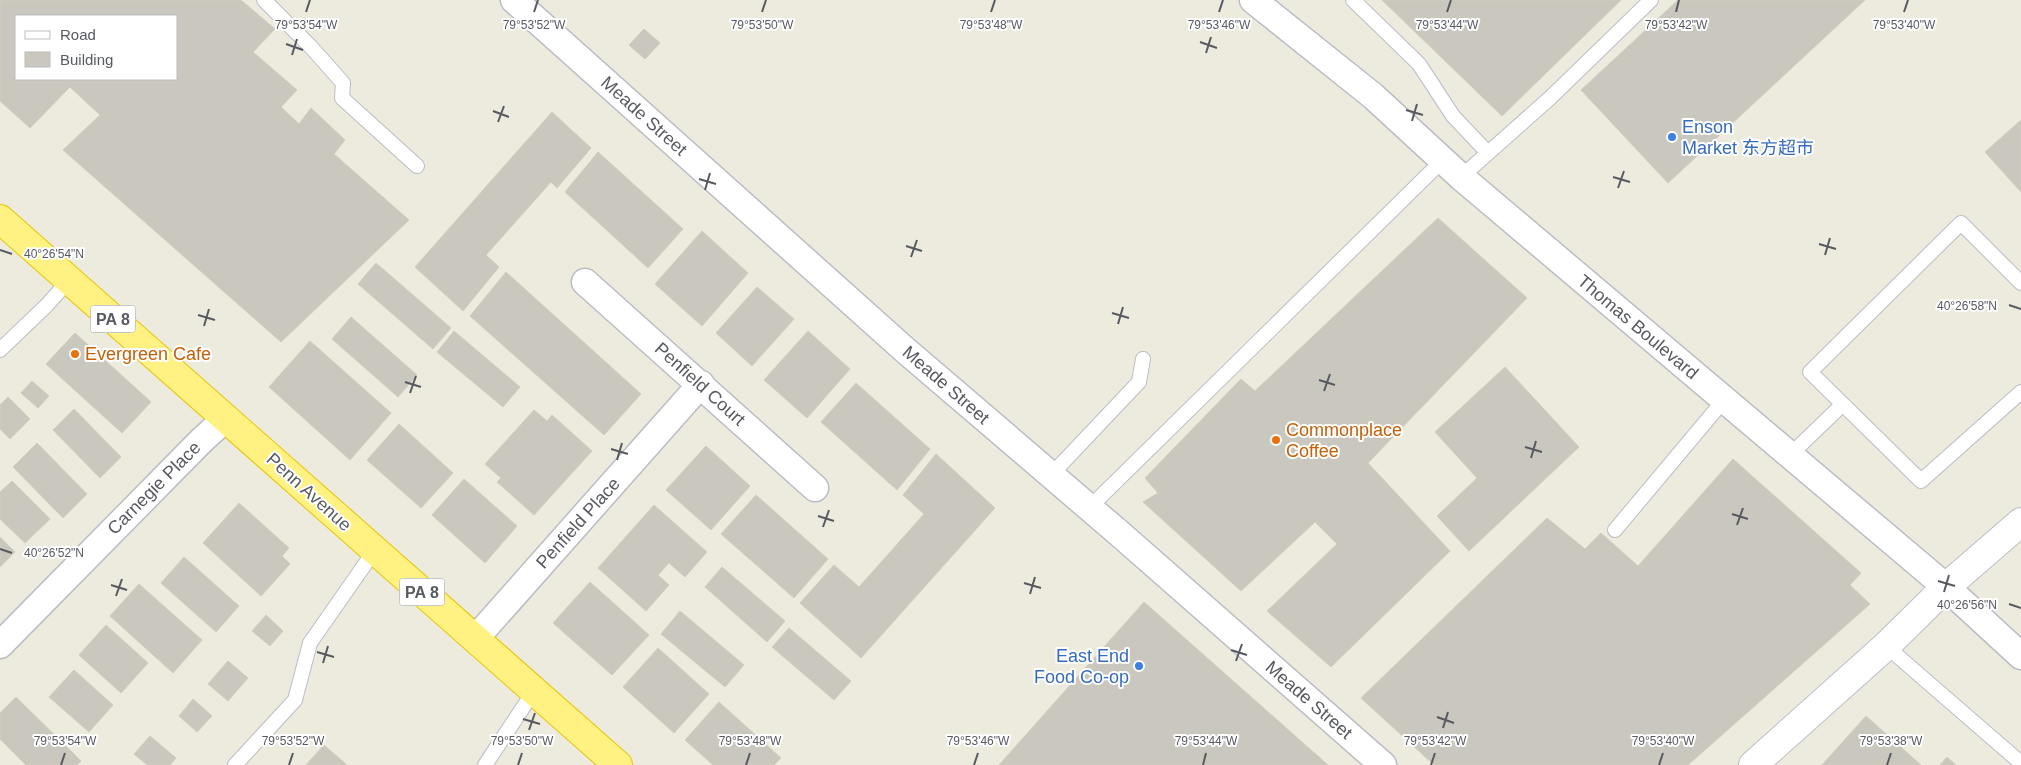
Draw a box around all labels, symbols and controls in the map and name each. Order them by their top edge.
legend [15,15,178,80]
text: 79°53'54"W [275,18,338,32]
text: 79°53'52"W [503,18,566,32]
text: 79°53'50"W [731,18,794,32]
text: 79°53'48"W [960,18,1023,32]
text: 79°53'46"W [1188,18,1251,32]
text: 79°53'44"W [1416,18,1479,32]
text: 79°53'42"W [1645,18,1708,32]
text: 79°53'40"W [1873,18,1936,32]
text: Road [60,26,96,43]
text: Building [60,51,113,68]
street label: Meade Street [597,72,691,160]
place label: Enson Market 东方超市 [1682,117,1814,158]
marker: Enson Market 东方超市 [1666,131,1678,143]
text: 40°26'54"N [24,247,84,261]
street label: Thomas Boulevard [1574,271,1702,383]
text: 40°26'58"N [1937,299,1997,313]
road number: PA 8 [90,306,136,332]
street label: Penfield Court [651,338,749,430]
street label: Meade Street [899,342,993,428]
place label: Evergreen Cafe [85,344,211,364]
marker: Evergreen Cafe [69,348,81,360]
place label: Commonplace Coffee [1286,420,1402,461]
marker: Commonplace Coffee [1270,434,1282,446]
street label: Carnegie Place [103,437,205,539]
street label: Penn Avenue [263,449,355,535]
street label: Penfield Place [532,474,624,572]
text: 40°26'52"N [24,546,84,560]
road number: PA 8 [400,578,444,606]
text: 40°26'56"N [1937,598,1997,612]
place label: East End Food Co-op [1034,646,1129,687]
street label: Meade Street [1262,657,1356,743]
marker: East End Food Co-op [1133,660,1145,672]
text: 79°53'54"W [34,734,97,748]
text: 79°53'52"W [262,734,325,748]
text: 79°53'50"W [491,734,554,748]
text: 79°53'48"W [719,734,782,748]
text: 79°53'46"W [947,734,1010,748]
text: 79°53'44"W [1175,734,1238,748]
text: 79°53'42"W [1404,734,1467,748]
text: 79°53'40"W [1632,734,1695,748]
text: 79°53'38"W [1860,734,1923,748]

